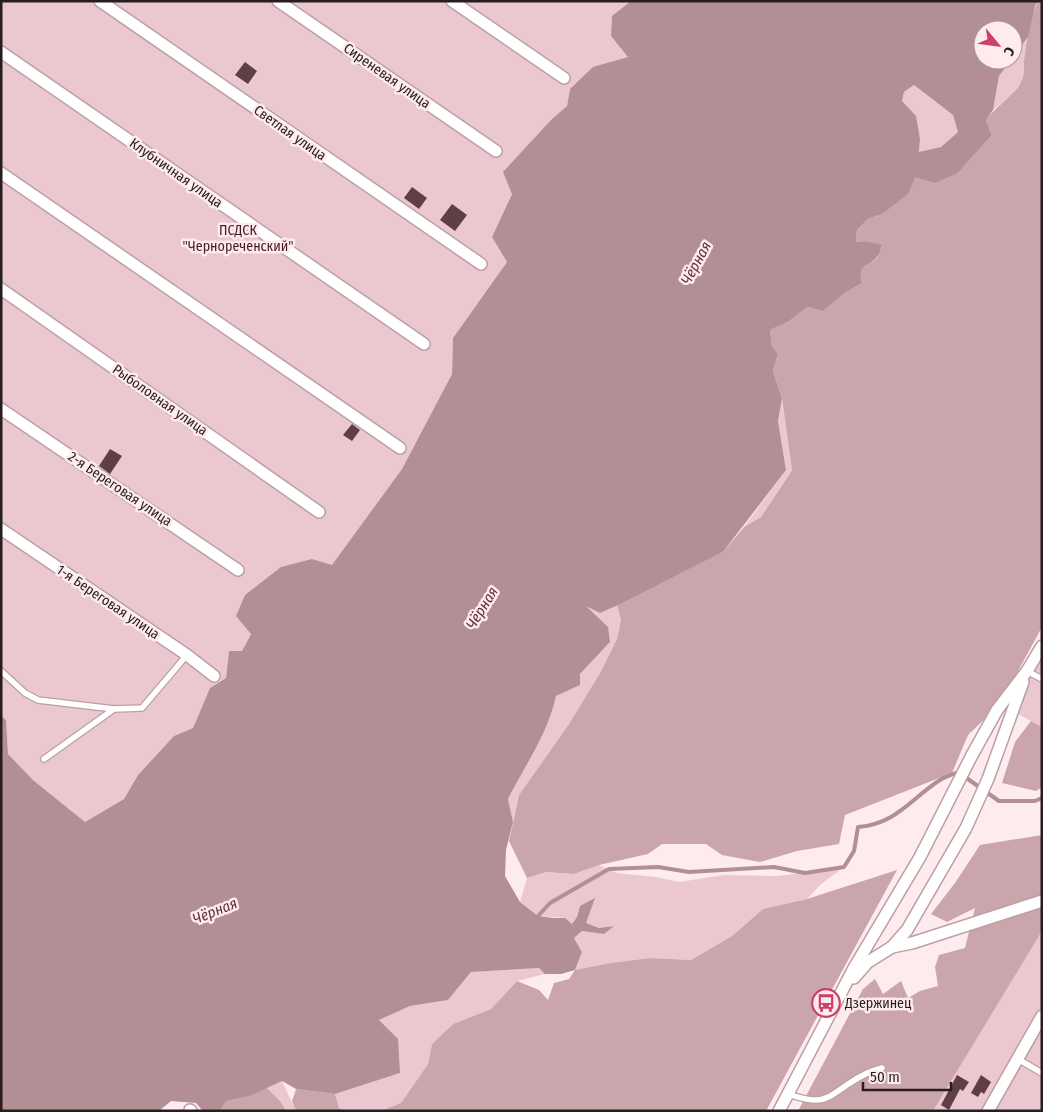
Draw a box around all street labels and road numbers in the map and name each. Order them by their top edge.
street label: Сиреневая улица [340,40,434,112]
street label: Светлая улица [250,102,330,164]
street label: Клубничная улица [126,135,226,212]
street label: Рыболовная улица [109,361,211,439]
street label: 2-я Береговая улица [65,448,175,530]
street label: 1-я Береговая улица [53,561,163,643]

